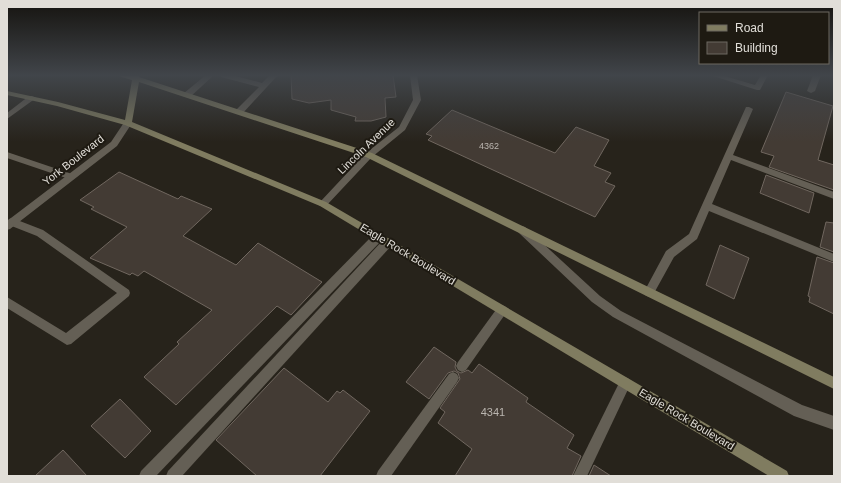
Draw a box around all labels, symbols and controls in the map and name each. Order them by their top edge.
legend [699,12,829,64]
text: Road [735,21,764,35]
text: Building [735,41,778,55]
street label: Lincoln Avenue [335,116,397,176]
street label: York Boulevard [40,132,106,188]
house number: 4362 [479,141,499,151]
street label: Eagle Rock Boulevard [358,221,458,287]
street label: Eagle Rock Boulevard [637,386,737,452]
house number: 4341 [481,406,505,418]

